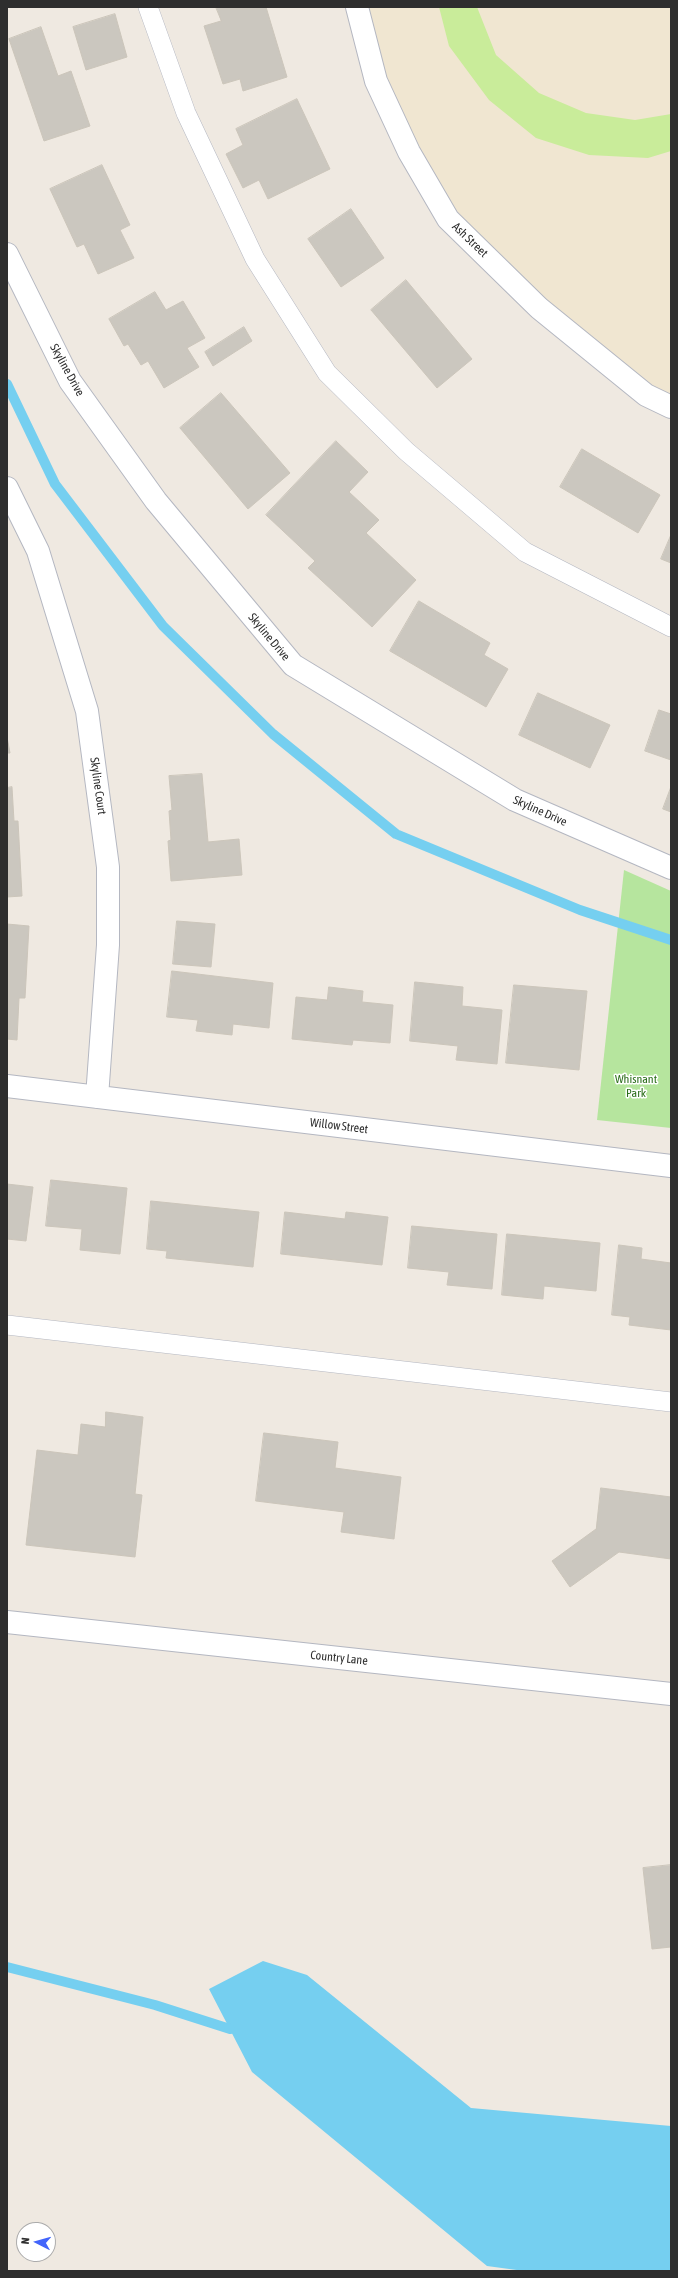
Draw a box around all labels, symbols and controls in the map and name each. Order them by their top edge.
street label: Ash Street [449,220,491,260]
street label: Skyline Drive [47,341,87,399]
street label: Skyline Drive [245,610,293,664]
street label: Skyline Court [87,756,109,816]
street label: Skyline Drive [511,793,569,829]
park label: Whisnant Park [615,1072,657,1100]
street label: Willow Street [309,1115,369,1137]
street label: Country Lane [310,1648,368,1668]
north arrow [16,2222,56,2262]
text: N [19,2237,31,2245]

